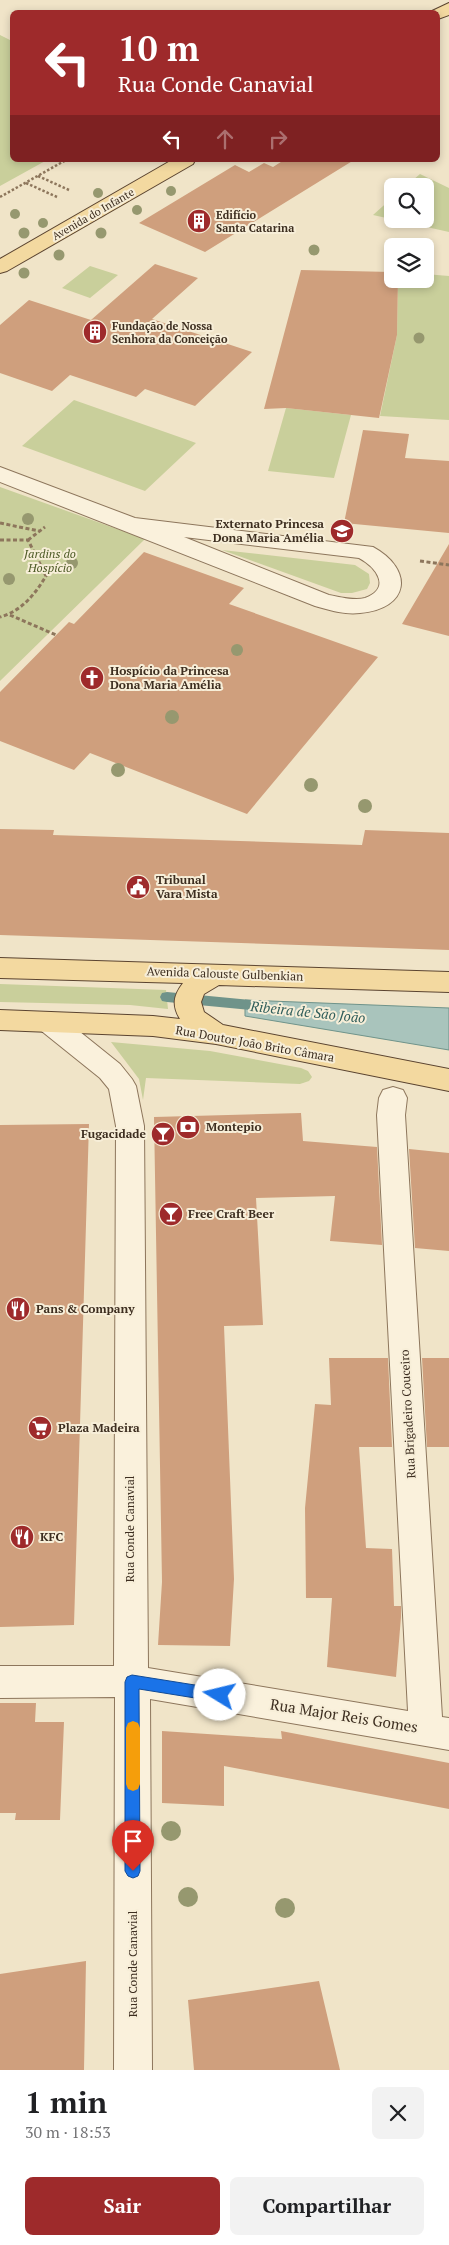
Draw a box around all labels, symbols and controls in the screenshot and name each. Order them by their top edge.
text: 10 m [118,25,199,71]
icon: left [35,30,100,95]
text: Rua Conde Canavial [118,69,314,98]
icon: left [158,125,186,153]
icon: ahead [211,125,239,153]
icon: right [264,125,292,153]
map controls [384,178,434,288]
button: search [384,178,434,228]
street label: Avenida do Infante [49,185,137,243]
building icon: Edifício Santa Catarina [186,208,212,234]
place label: Edifício Santa Catarina [216,208,294,235]
button: layers [384,238,434,288]
building icon: Fundação de Nossa Senhora da Conceição [82,319,108,345]
place label: Fundação de Nossa Senhora da Conceição [112,319,228,346]
place label: Externato Princesa Dona Maria Amélia [213,516,324,545]
school or university icon: Externato Princesa Dona Maria Amélia [329,518,355,544]
park label: Jardins do Hospício [23,546,76,575]
place label: Hospício da Princesa Dona Maria Amélia [110,663,229,692]
church icon: Hospício da Princesa Dona Maria Amélia [79,665,105,691]
place label: Tribunal Vara Mista [156,872,218,901]
public building icon: Tribunal Vara Mista [125,874,151,900]
street label: Avenida Calouste Gulbenkian [147,963,304,984]
water label: Ribeira de São João [249,996,367,1027]
street label: Rua Doutor João Brito Câmara [175,1022,336,1065]
bank icon: Montepio [175,1114,201,1140]
place label: Montepio [206,1119,262,1134]
bar icon: Fugacidade [150,1121,176,1147]
place label: Fugacidade [81,1126,147,1141]
bar icon: Free Craft Beer [158,1201,184,1227]
place label: Free Craft Beer [188,1206,275,1221]
restaurant icon: Pans & Company [5,1296,31,1322]
place label: Pans & Company [36,1301,135,1316]
street label: Rua Brigadeiro Couceiro [397,1349,418,1479]
supermarket icon: Plaza Madeira [27,1415,53,1441]
place label: Plaza Madeira [58,1420,140,1435]
street label: Rua Conde Canavial [122,1475,137,1582]
restaurant icon: KFC [9,1524,35,1550]
place label: KFC [40,1529,63,1544]
position arrow [193,1668,245,1720]
street label: Rua Major Reis Gomes [269,1693,419,1737]
pin [112,1820,154,1871]
icon: arrive [119,1827,147,1855]
street label: Rua Conde Canavial [125,1910,140,2017]
text: 1 min [25,2082,107,2122]
button: close [372,2087,424,2139]
text: 30 m · 18:53 [25,2121,111,2143]
button: Sair [25,2177,220,2235]
button: Compartilhar [230,2177,424,2235]

